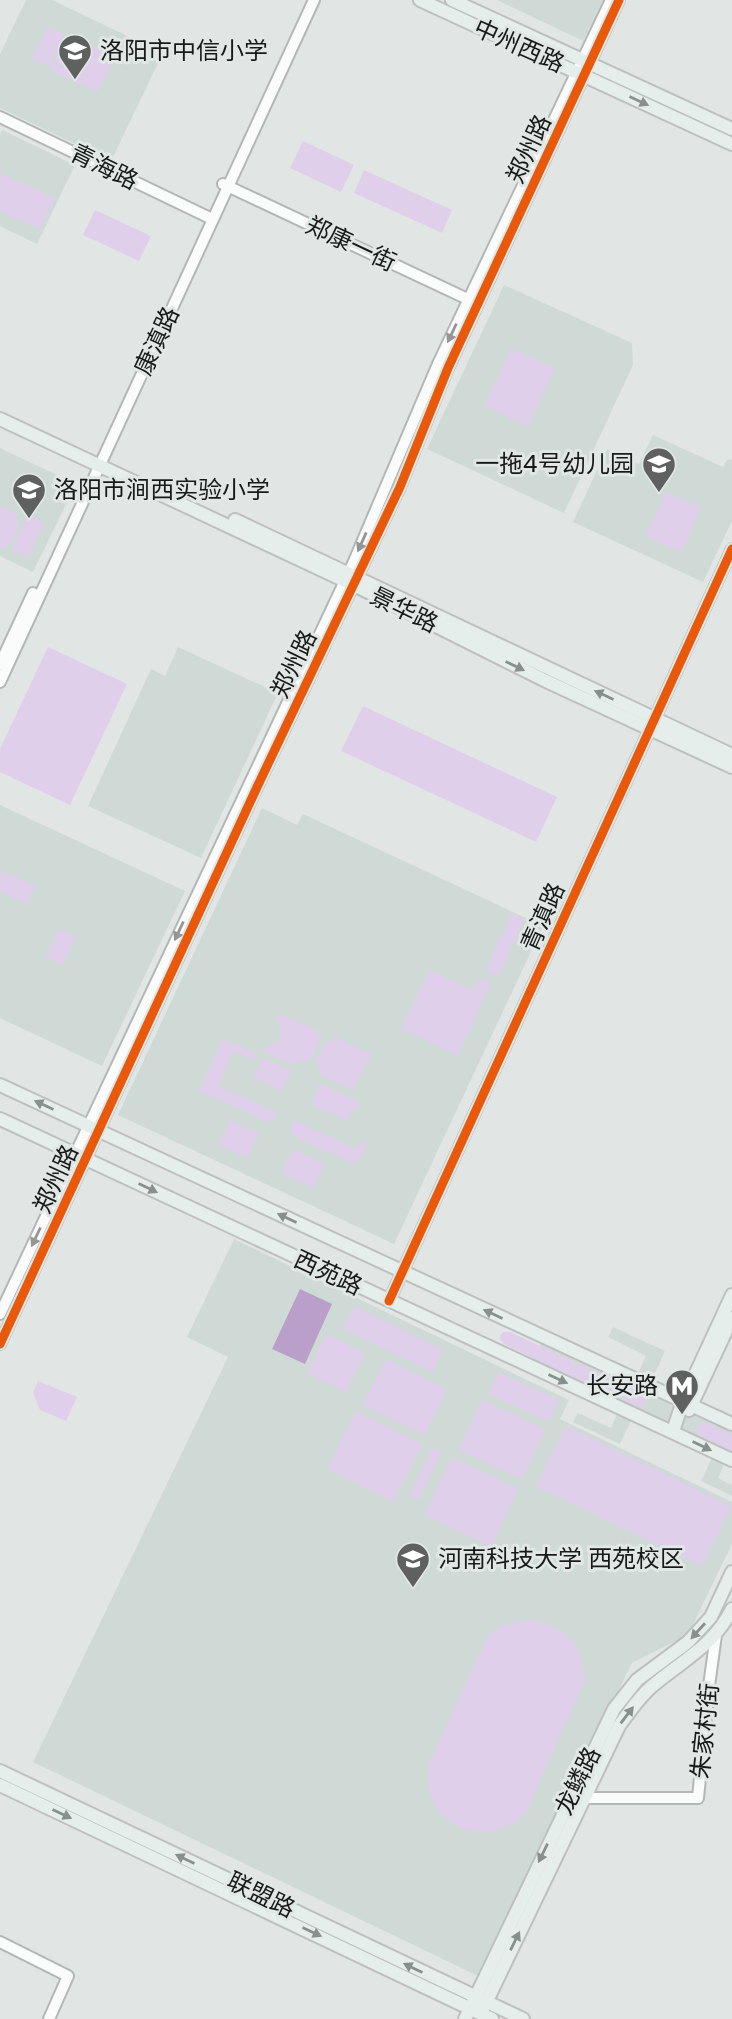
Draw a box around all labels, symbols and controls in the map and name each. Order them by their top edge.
street label: 中州西路 [470,12,569,77]
school or university icon: 洛阳市中信小学 [56,32,94,81]
place label: 洛阳市中信小学 [100,35,268,64]
one-way arrow [629,95,649,107]
street label: 郑州路 [499,110,556,187]
street label: 青海路 [66,137,143,194]
street label: 郑康一街 [302,209,401,276]
street label: 康滇路 [127,302,184,379]
one-way arrow [447,323,458,343]
school or university icon: 一拖4号幼儿园 [640,445,678,494]
place label: 一拖4号幼儿园 [475,448,634,477]
school or university icon: 洛阳市涧西实验小学 [10,471,48,520]
place label: 洛阳市涧西实验小学 [54,474,270,503]
one-way arrow [356,531,367,552]
street label: 景华路 [366,580,443,637]
street label: 郑州路 [264,625,321,702]
one-way arrow [506,659,526,671]
one-way arrow [594,689,614,700]
street label: 青滇路 [514,878,570,955]
one-way arrow [173,921,185,941]
one-way arrow [33,1100,54,1111]
street label: 郑州路 [26,1140,83,1217]
one-way arrow [138,1182,158,1193]
one-way arrow [277,1212,297,1224]
one-way arrow [30,1226,41,1247]
street label: 西苑路 [290,1243,367,1300]
one-way arrow [483,1308,503,1320]
metro station icon: 长安路 [663,1367,701,1416]
place label: 长安路 [586,1370,658,1399]
one-way arrow [548,1373,568,1385]
one-way arrow [692,1440,712,1451]
school or university icon: 河南科技大学 西苑校区 [394,1540,432,1589]
place label: 河南科技大学 西苑校区 [438,1543,684,1572]
one-way arrow [690,1622,706,1640]
street label: 朱家村街 [684,1682,723,1780]
one-way arrow [619,1706,633,1724]
street label: 龙鳞路 [548,1742,605,1819]
one-way arrow [52,1808,72,1820]
one-way arrow [538,1843,549,1863]
one-way arrow [175,1853,195,1865]
street label: 联盟路 [223,1865,300,1922]
one-way arrow [302,1927,322,1938]
one-way arrow [510,1931,521,1951]
one-way arrow [403,1962,423,1973]

